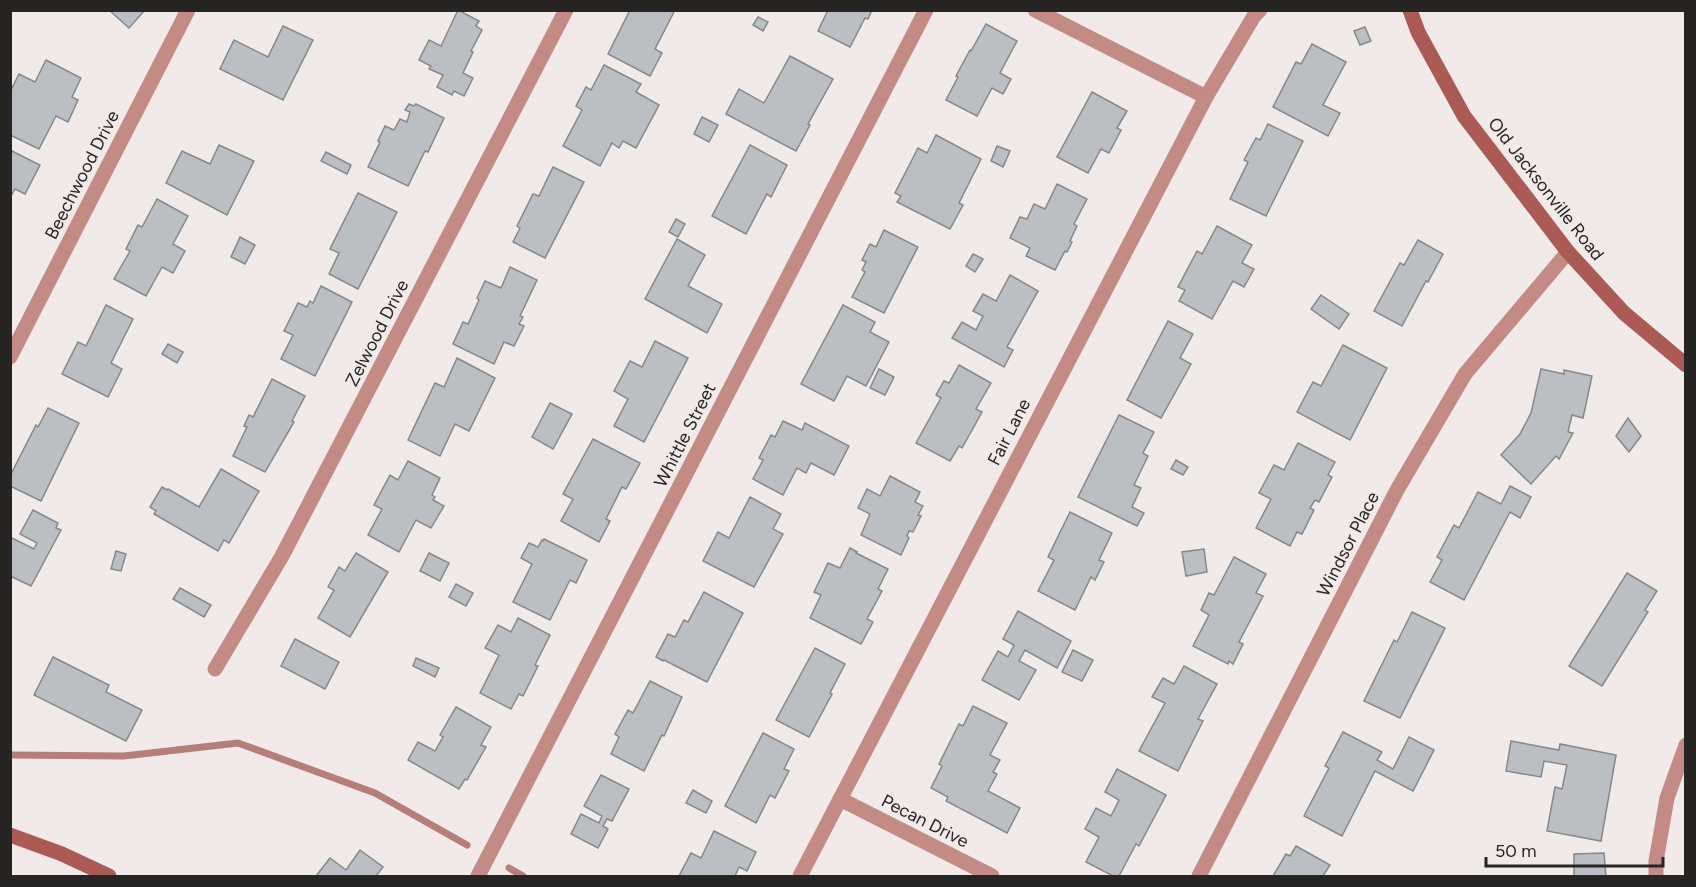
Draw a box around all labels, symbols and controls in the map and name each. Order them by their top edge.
street label: Beechwood Drive [40,107,124,243]
street label: Old Jacksonville Road [1483,113,1609,265]
street label: Zelwood Drive [341,276,413,390]
street label: Whittle Street [649,379,721,491]
street label: Fair Lane [983,395,1035,469]
street label: Windsor Place [1312,488,1384,600]
street label: Pecan Drive [878,790,973,852]
scale bar [1486,830,1663,868]
text: 50 m [1495,840,1537,862]

